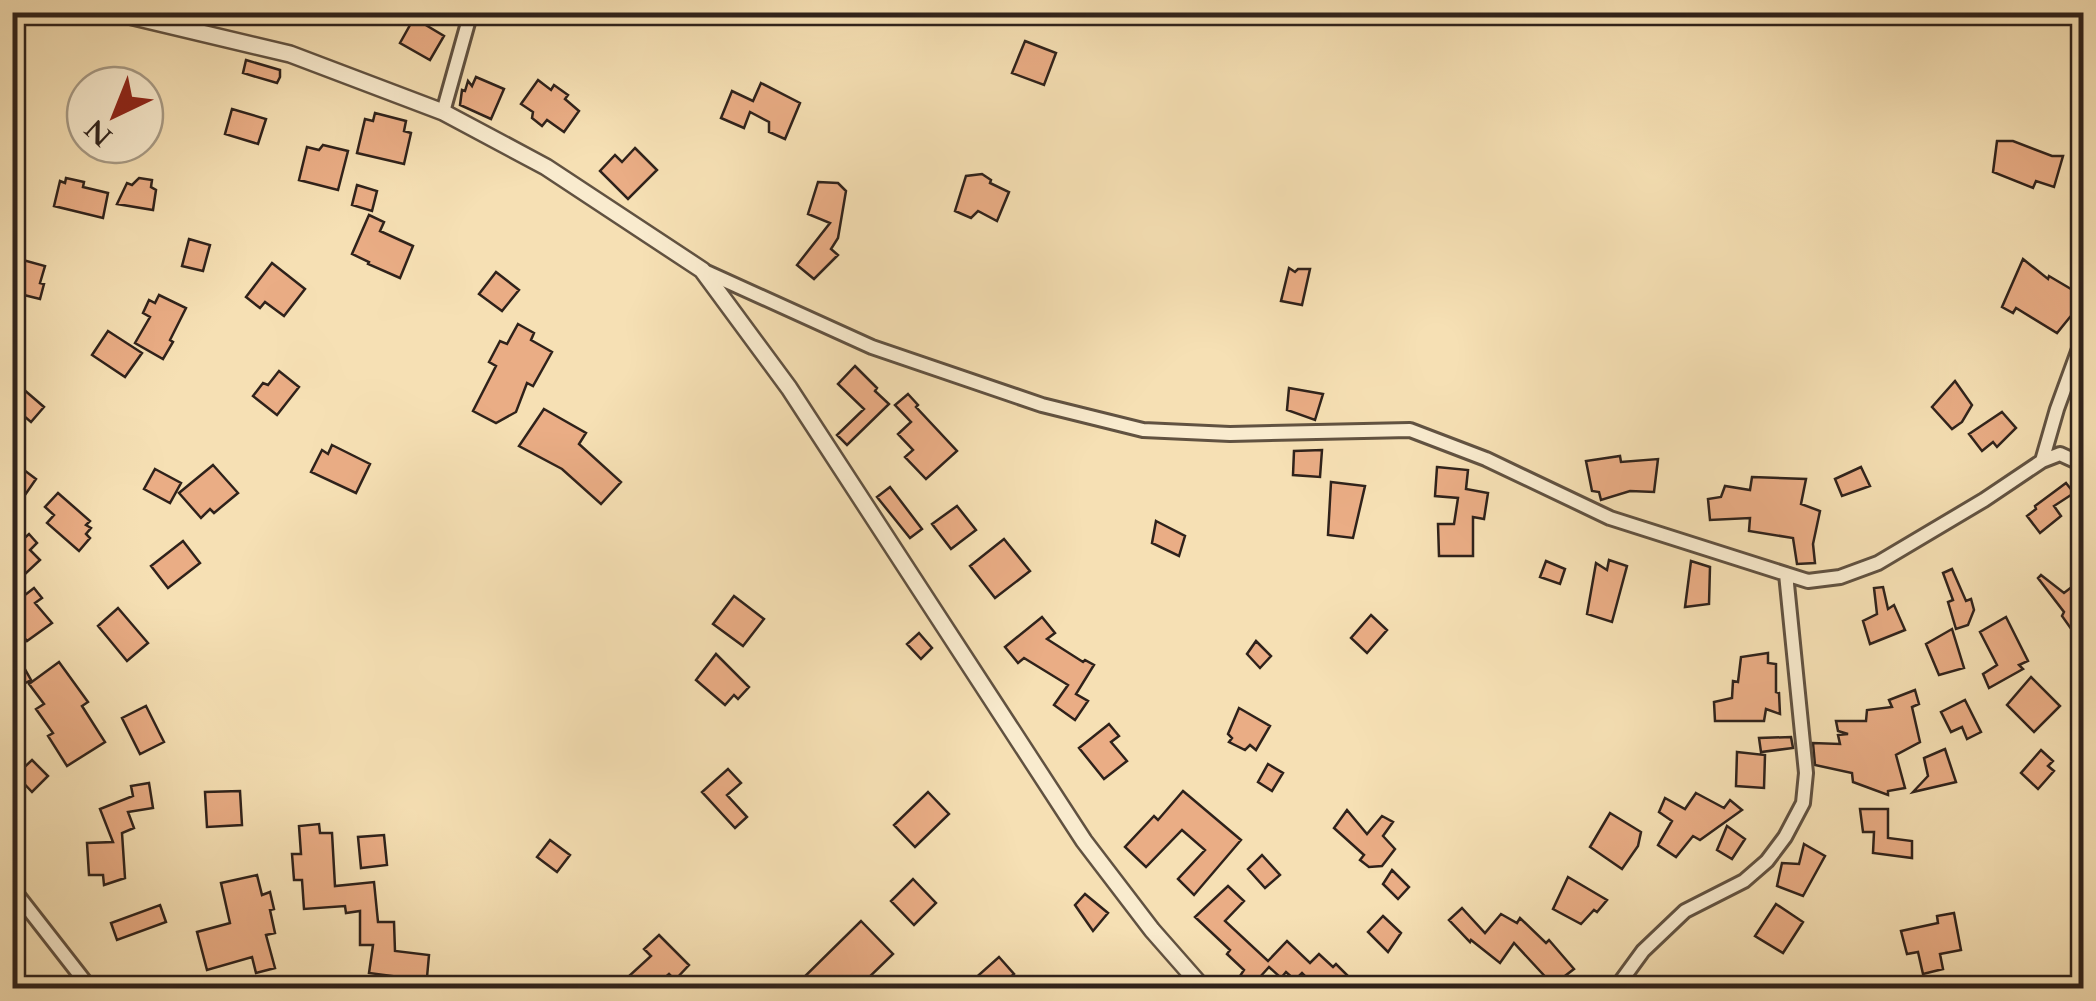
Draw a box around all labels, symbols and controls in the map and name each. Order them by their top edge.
north arrow [65,65,165,165]
text: N [77,110,120,155]

